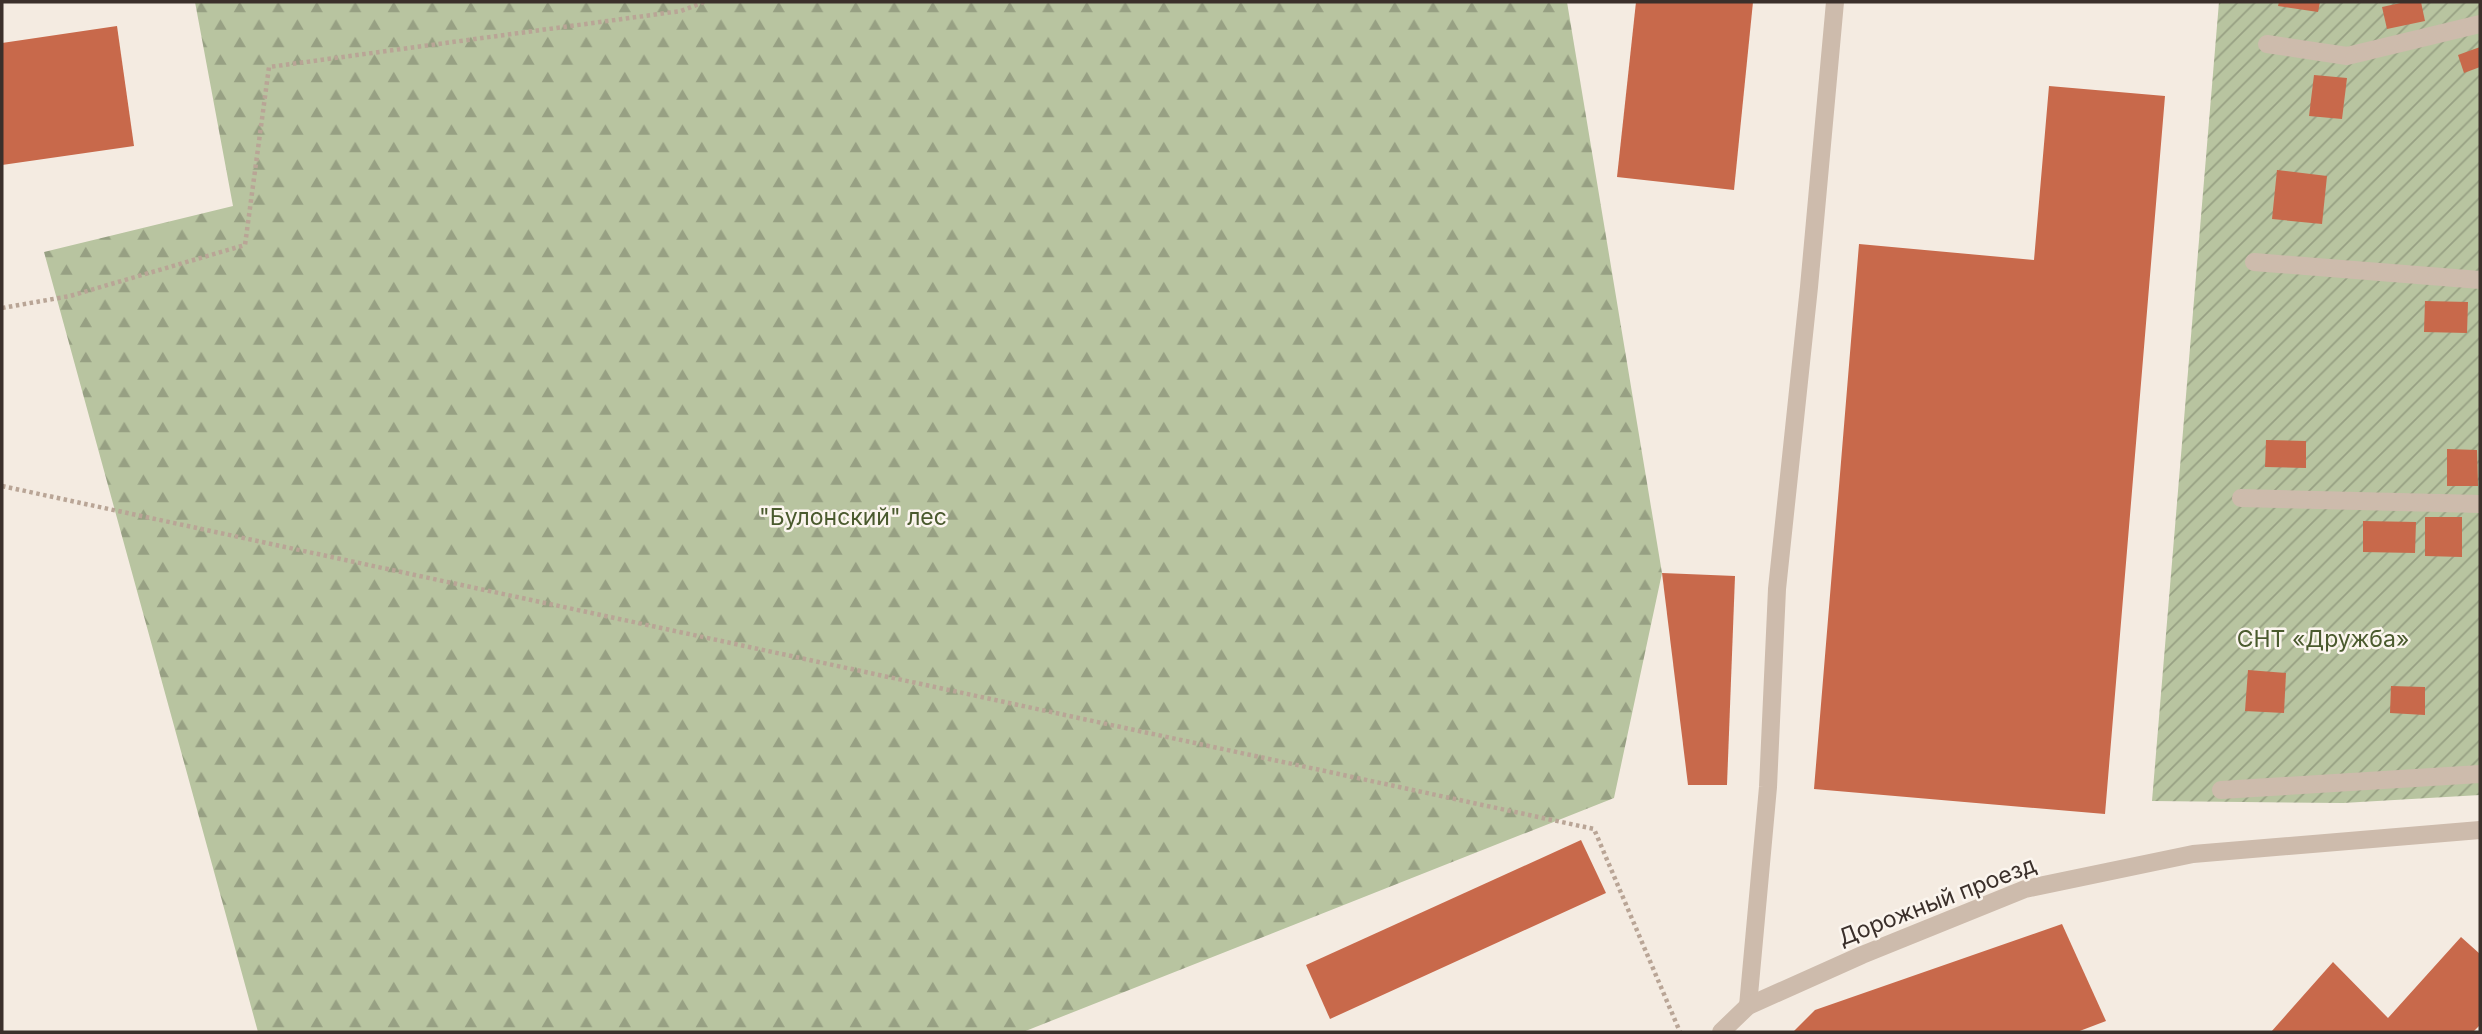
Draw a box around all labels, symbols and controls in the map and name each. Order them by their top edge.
park label: "Булонский" лес [759,503,947,531]
park label: СНТ «Дружба» [2237,625,2409,653]
street label: Дорожный проезд [1834,850,2040,952]

